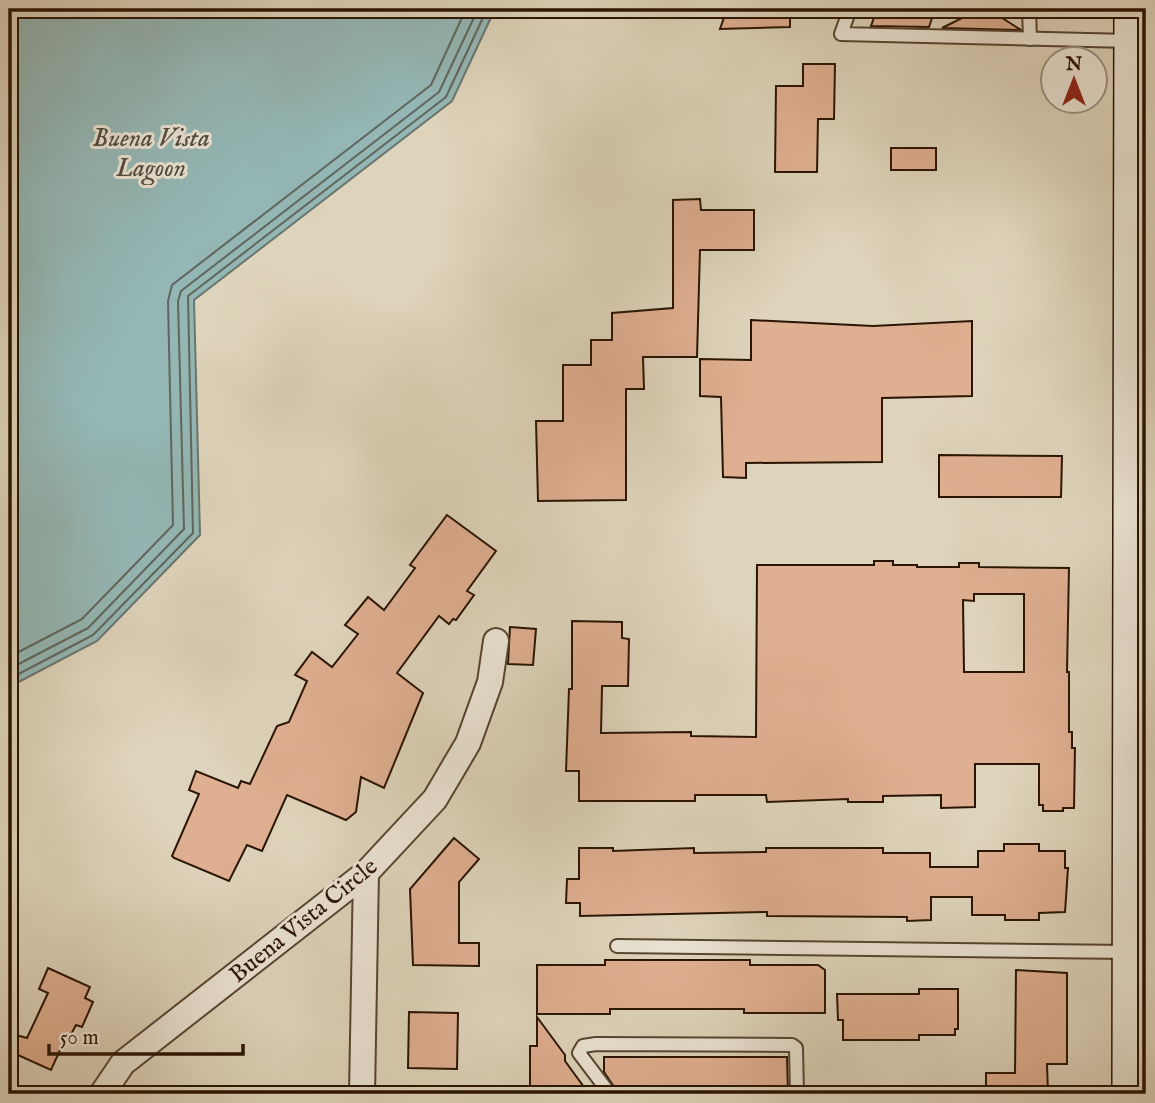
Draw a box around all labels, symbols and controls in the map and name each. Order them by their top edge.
north arrow [1040,46,1110,116]
text: N [1065,53,1083,77]
water label: Buena Vista Lagoon [92,122,210,186]
street label: Buena Vista Circle [223,852,384,991]
scale bar [49,1012,243,1056]
text: 50 m [60,1025,99,1052]

